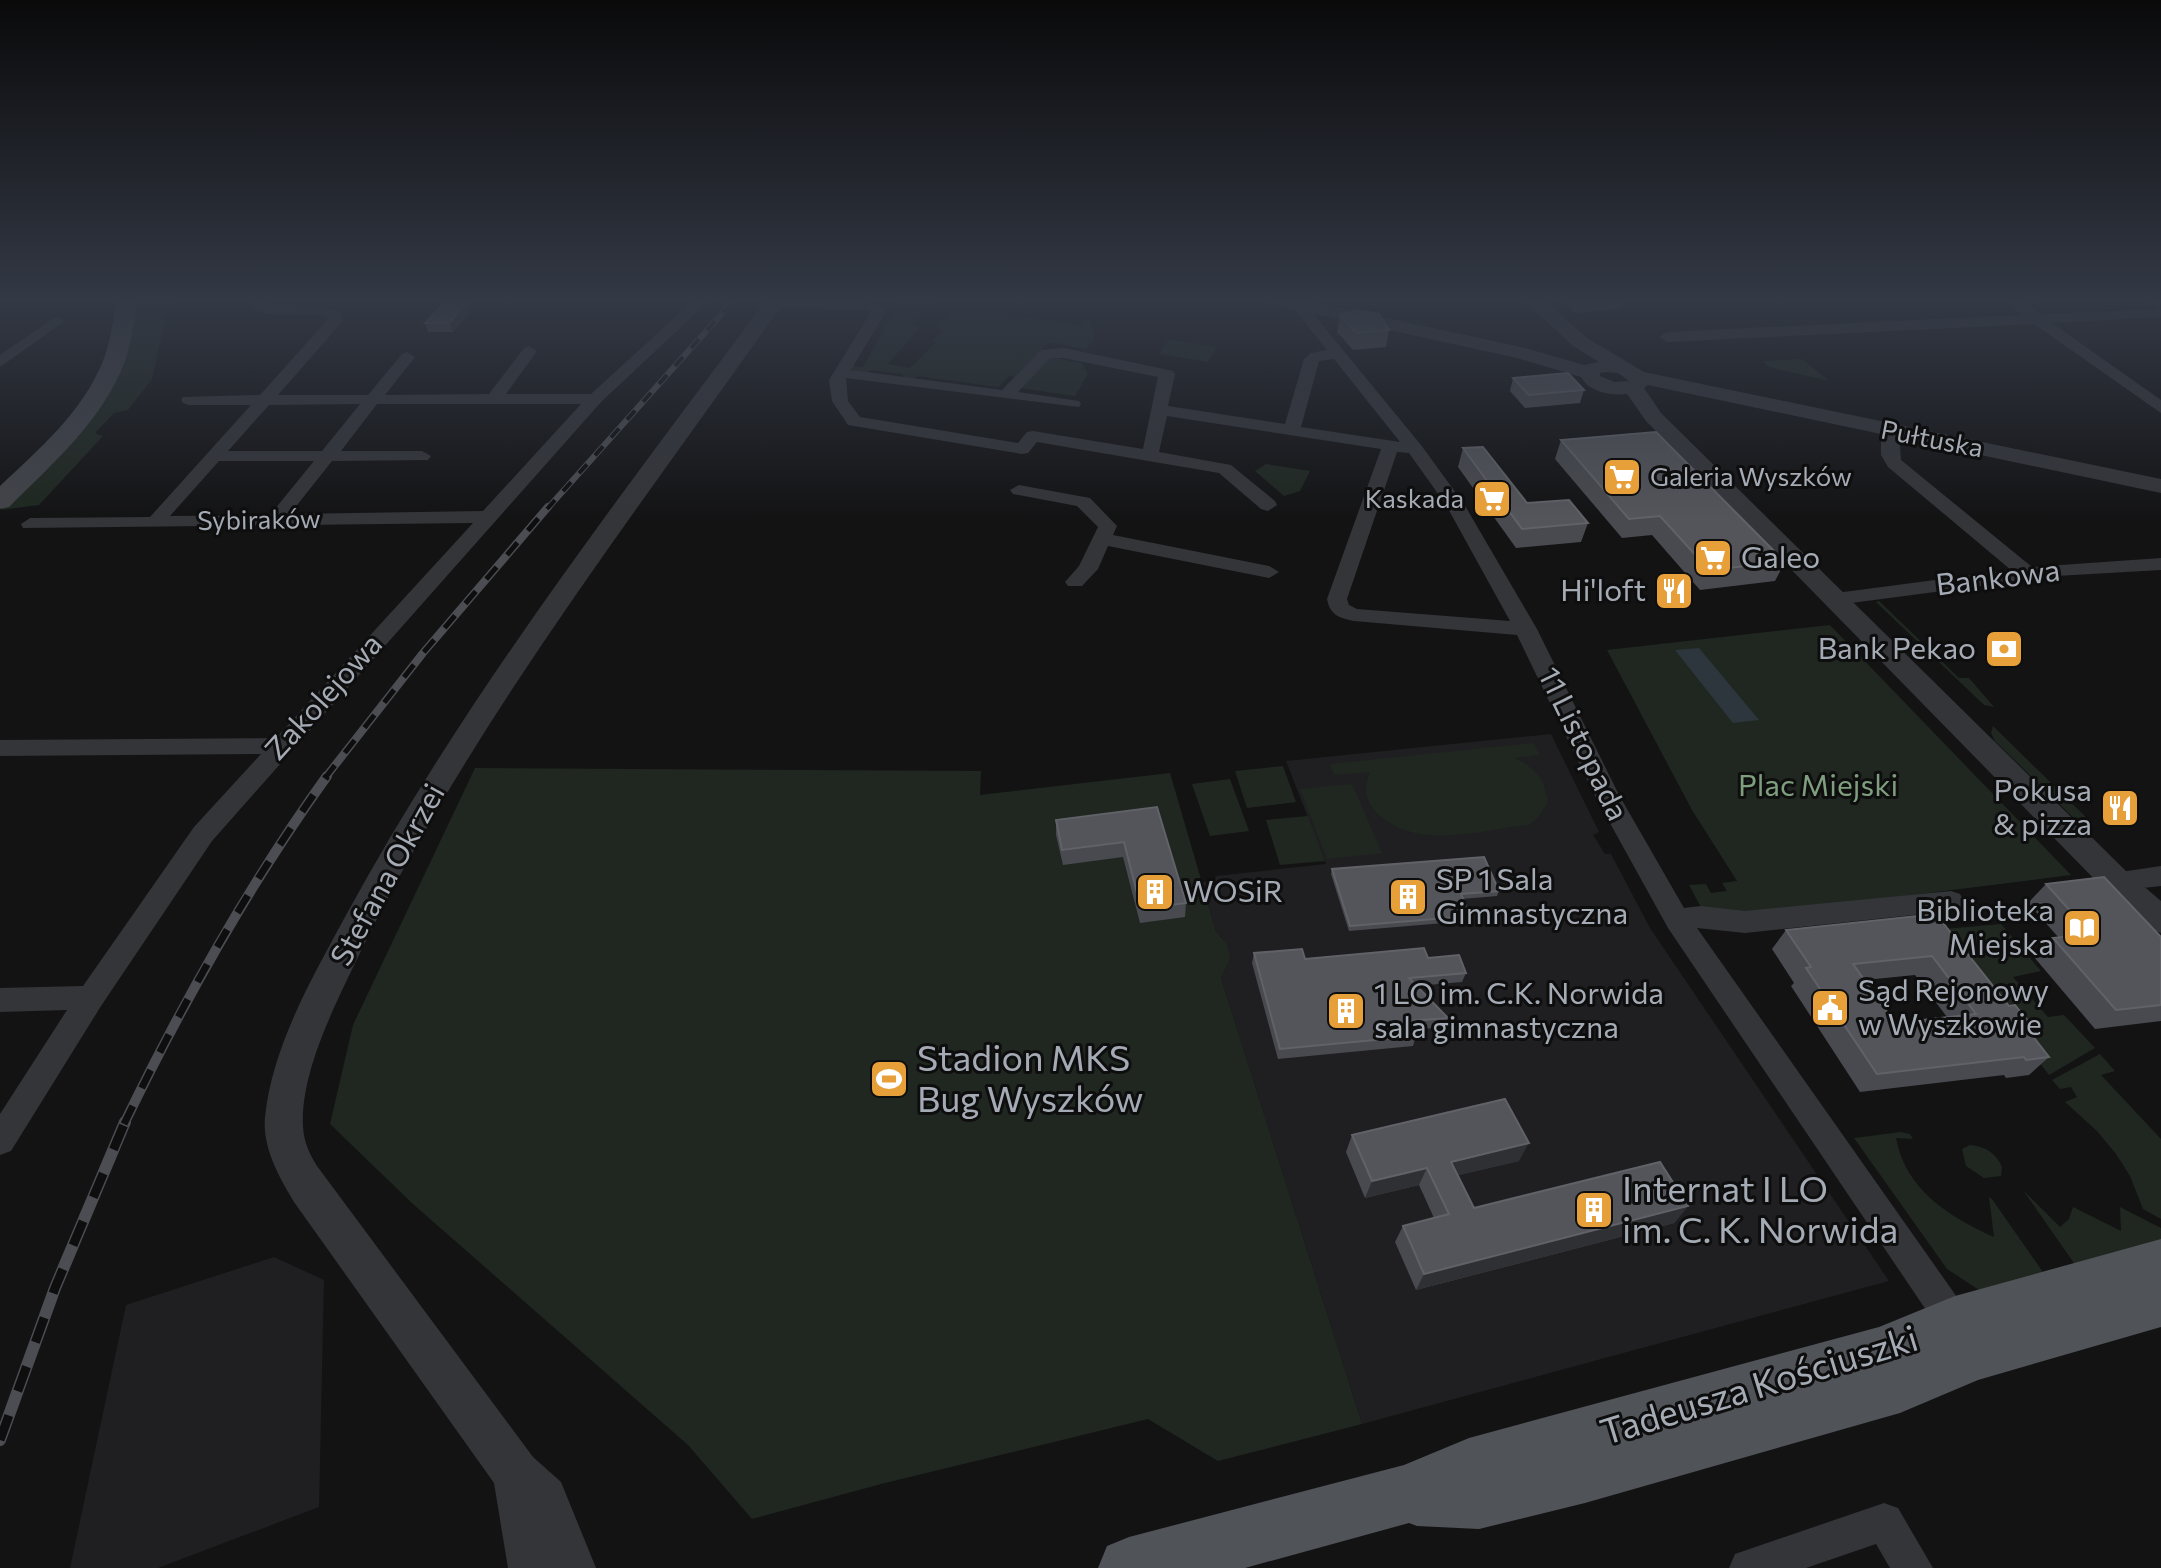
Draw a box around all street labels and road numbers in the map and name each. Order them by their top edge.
street label: Pułtuska [1879,412,1986,463]
street label: Sybiraków [197,502,321,535]
street label: Bankowa [1934,550,2062,601]
street label: Zakolejowa [256,625,388,766]
street label: 11 Listopada [1532,660,1638,826]
street label: Stefana Okrzei [321,776,451,971]
street label: Tadeusza Kościuszki [1595,1314,1922,1452]

